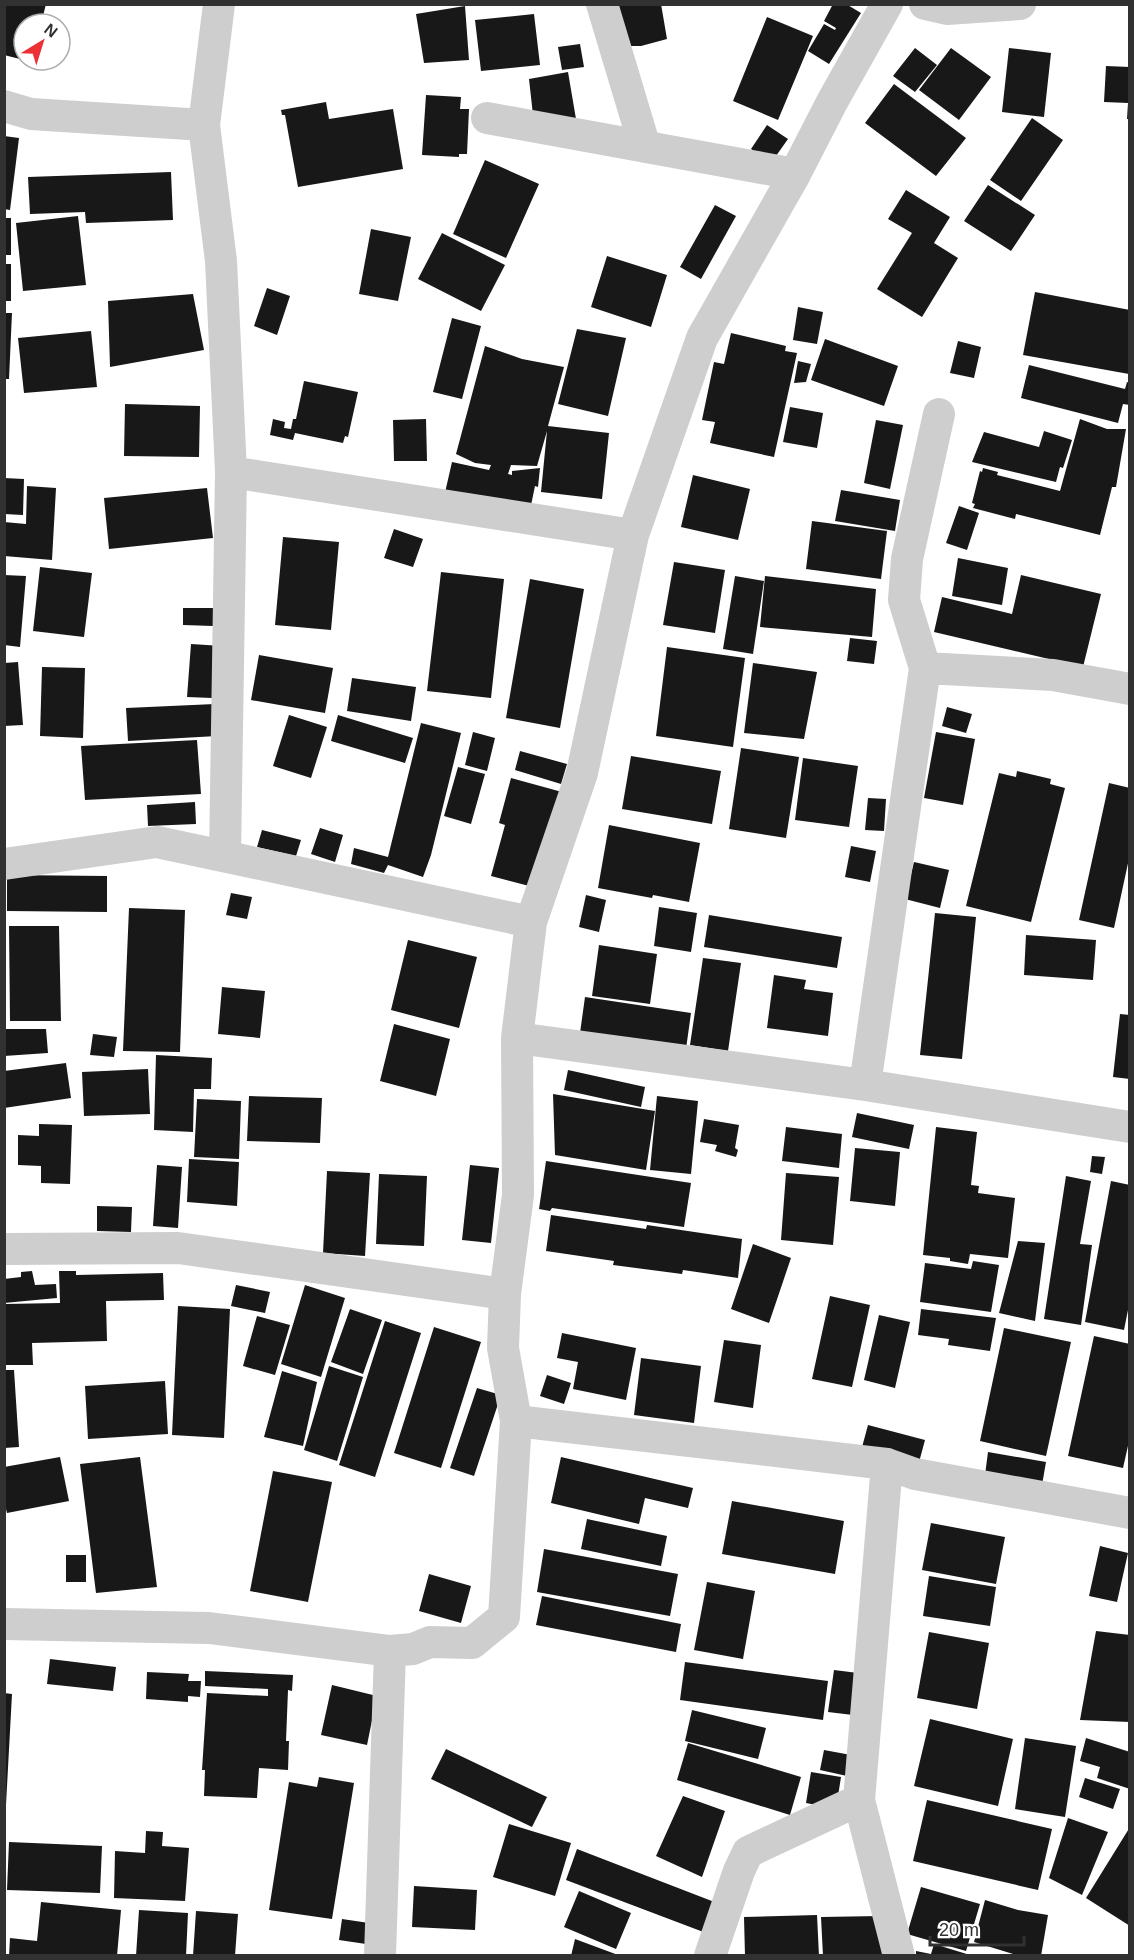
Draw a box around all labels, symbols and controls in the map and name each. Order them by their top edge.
north arrow [12,12,72,72]
text: N [41,20,61,41]
scale bar [930,1909,1024,1947]
text: 20 m [939,1920,979,1940]

